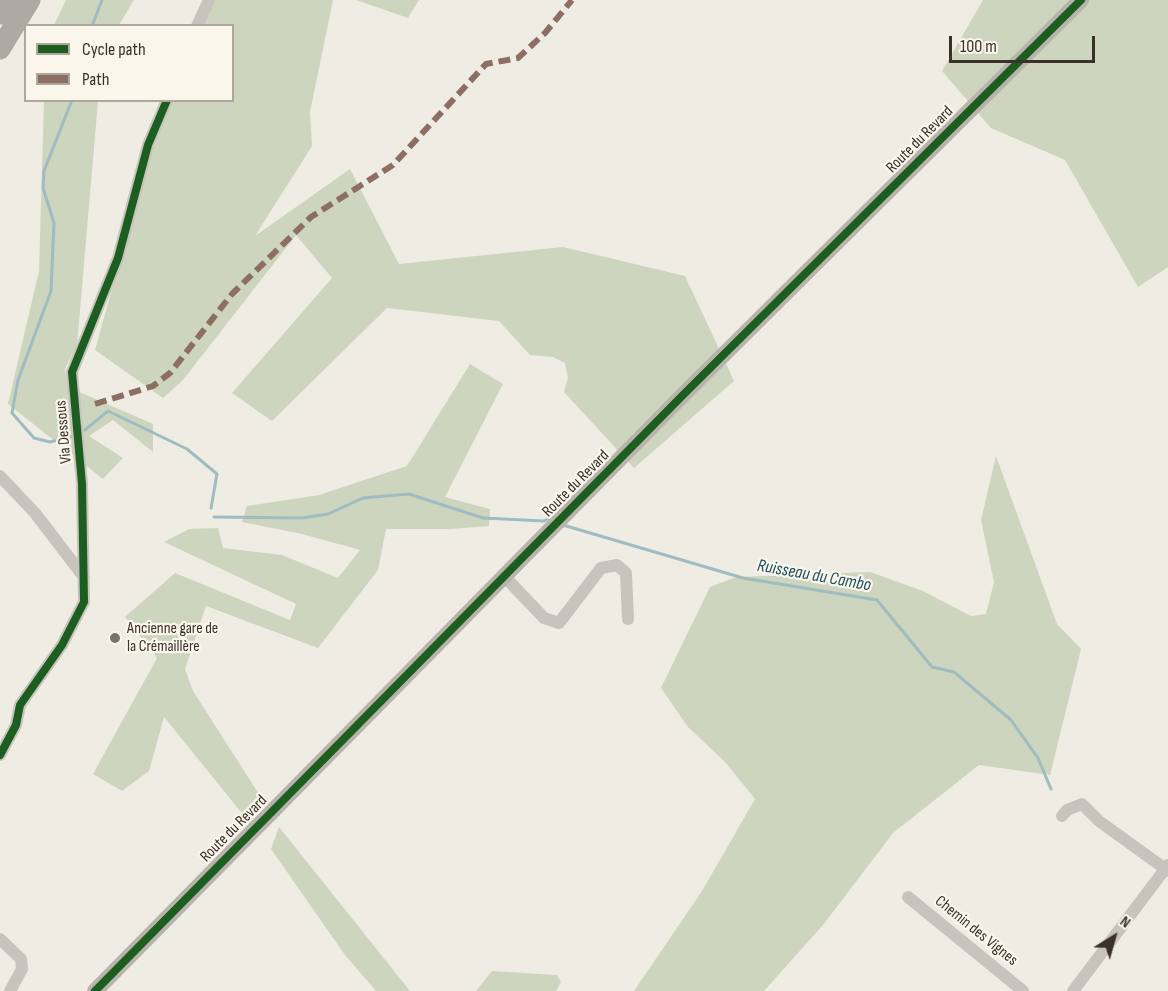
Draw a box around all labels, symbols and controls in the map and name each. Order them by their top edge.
legend [24,24,234,102]
scale bar [952,24,1098,62]
text: 100 m [960,36,997,57]
text: Cycle path [82,39,146,60]
text: Path [82,69,110,90]
street label: Route du Revard [883,103,957,177]
street label: Via Dessous [52,400,76,464]
street label: Route du Revard [539,447,613,521]
water label: Ruisseau du Cambo [755,555,873,597]
place label: Ancienne gare de la Crémaillère [127,619,218,657]
marker: Ancienne gare de la Crémaillère [108,631,122,645]
street label: Route du Revard [197,792,271,866]
street label: Chemin des Vignes [931,892,1021,970]
north arrow [1084,907,1144,967]
text: N [1116,912,1134,932]

